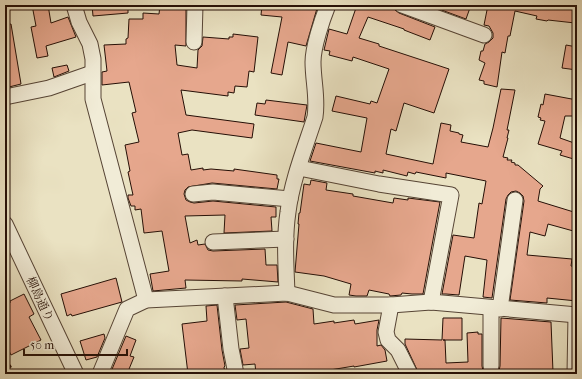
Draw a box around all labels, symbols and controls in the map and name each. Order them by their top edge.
street label: 柳島通り [24,274,56,324]
scale bar [24,331,127,357]
text: 50 m [30,338,54,352]

